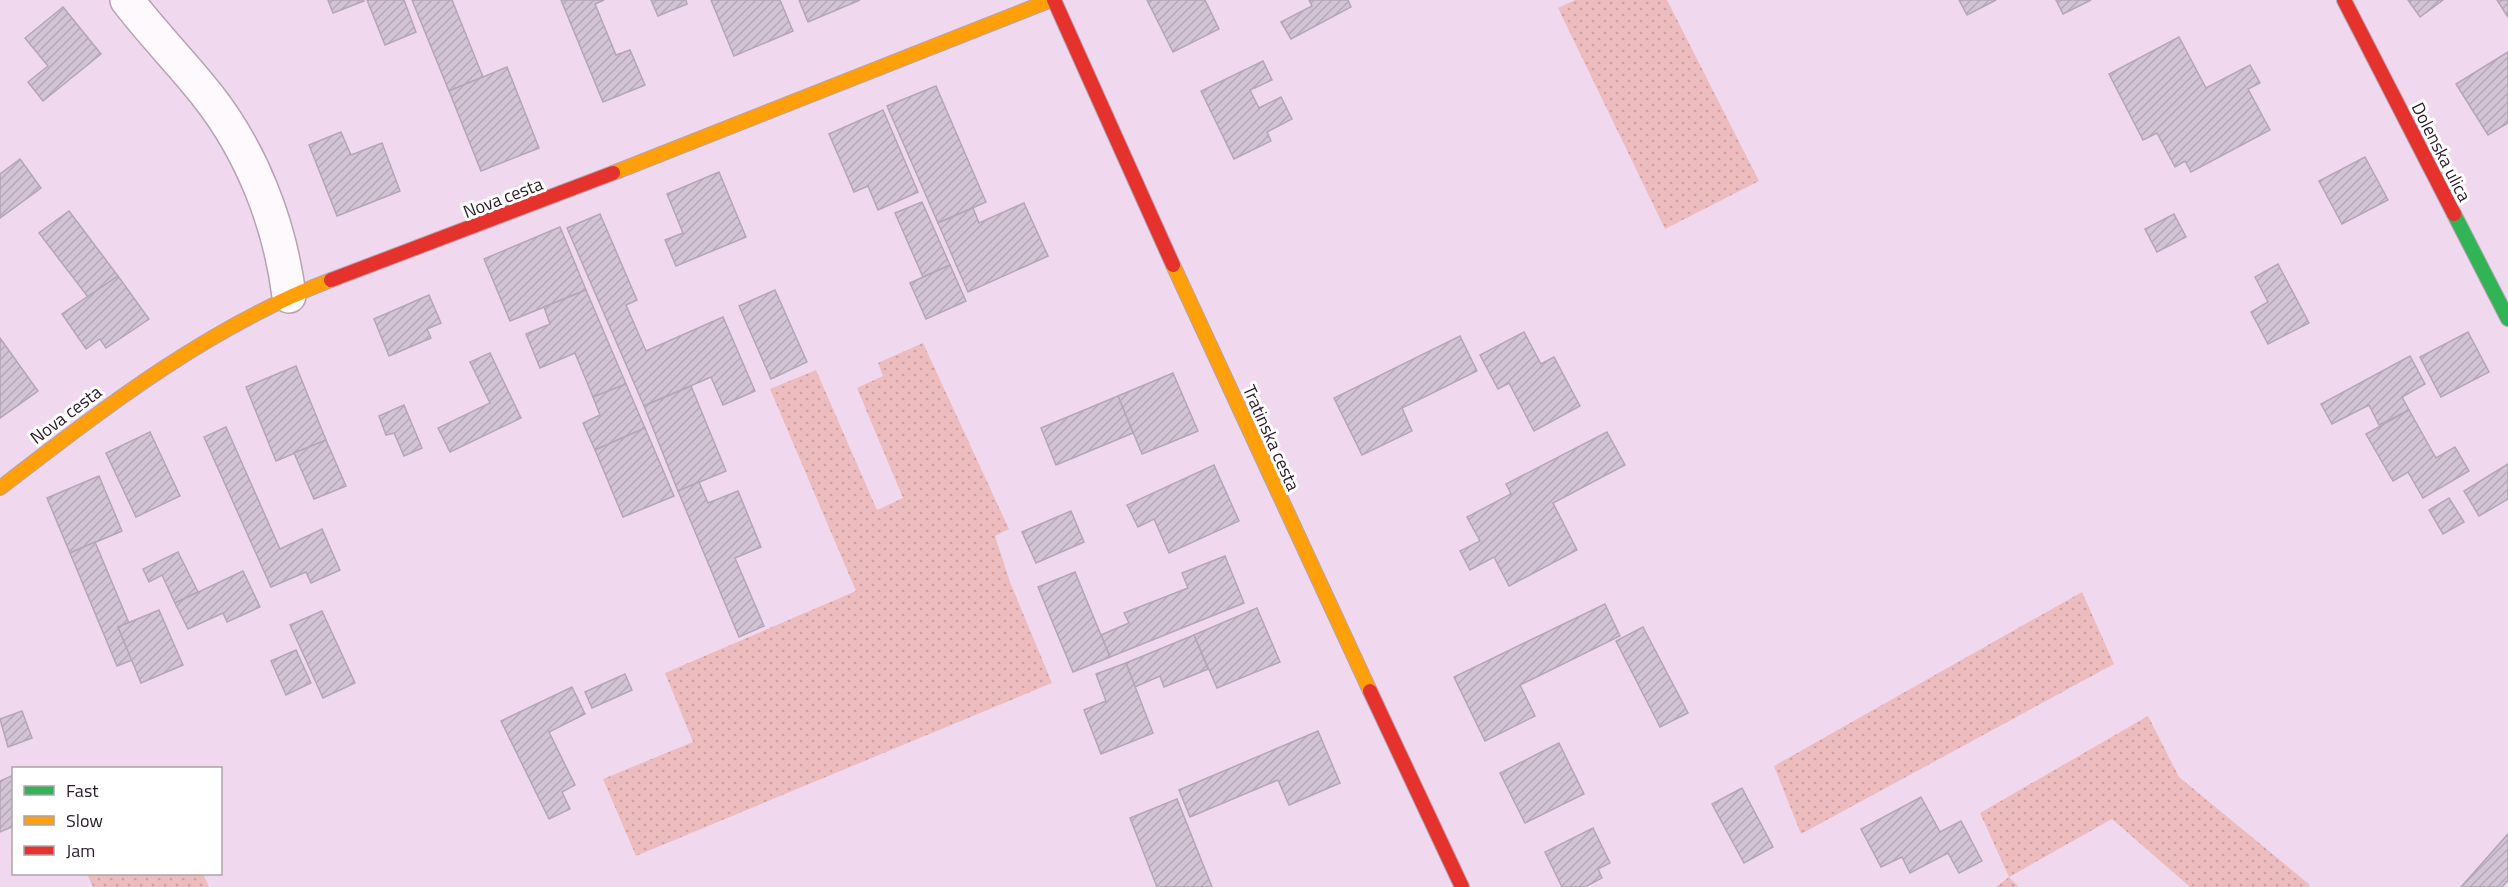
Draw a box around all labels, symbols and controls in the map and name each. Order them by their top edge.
street label: Dolenska ulica [2405,97,2478,206]
street label: Nova cesta [459,170,547,225]
street label: Nova cesta [24,379,107,450]
street label: Tratinska cesta [1236,380,1307,495]
legend [12,767,222,875]
text: Fast [66,777,99,804]
text: Slow [66,807,103,834]
text: Jam [66,837,95,864]

